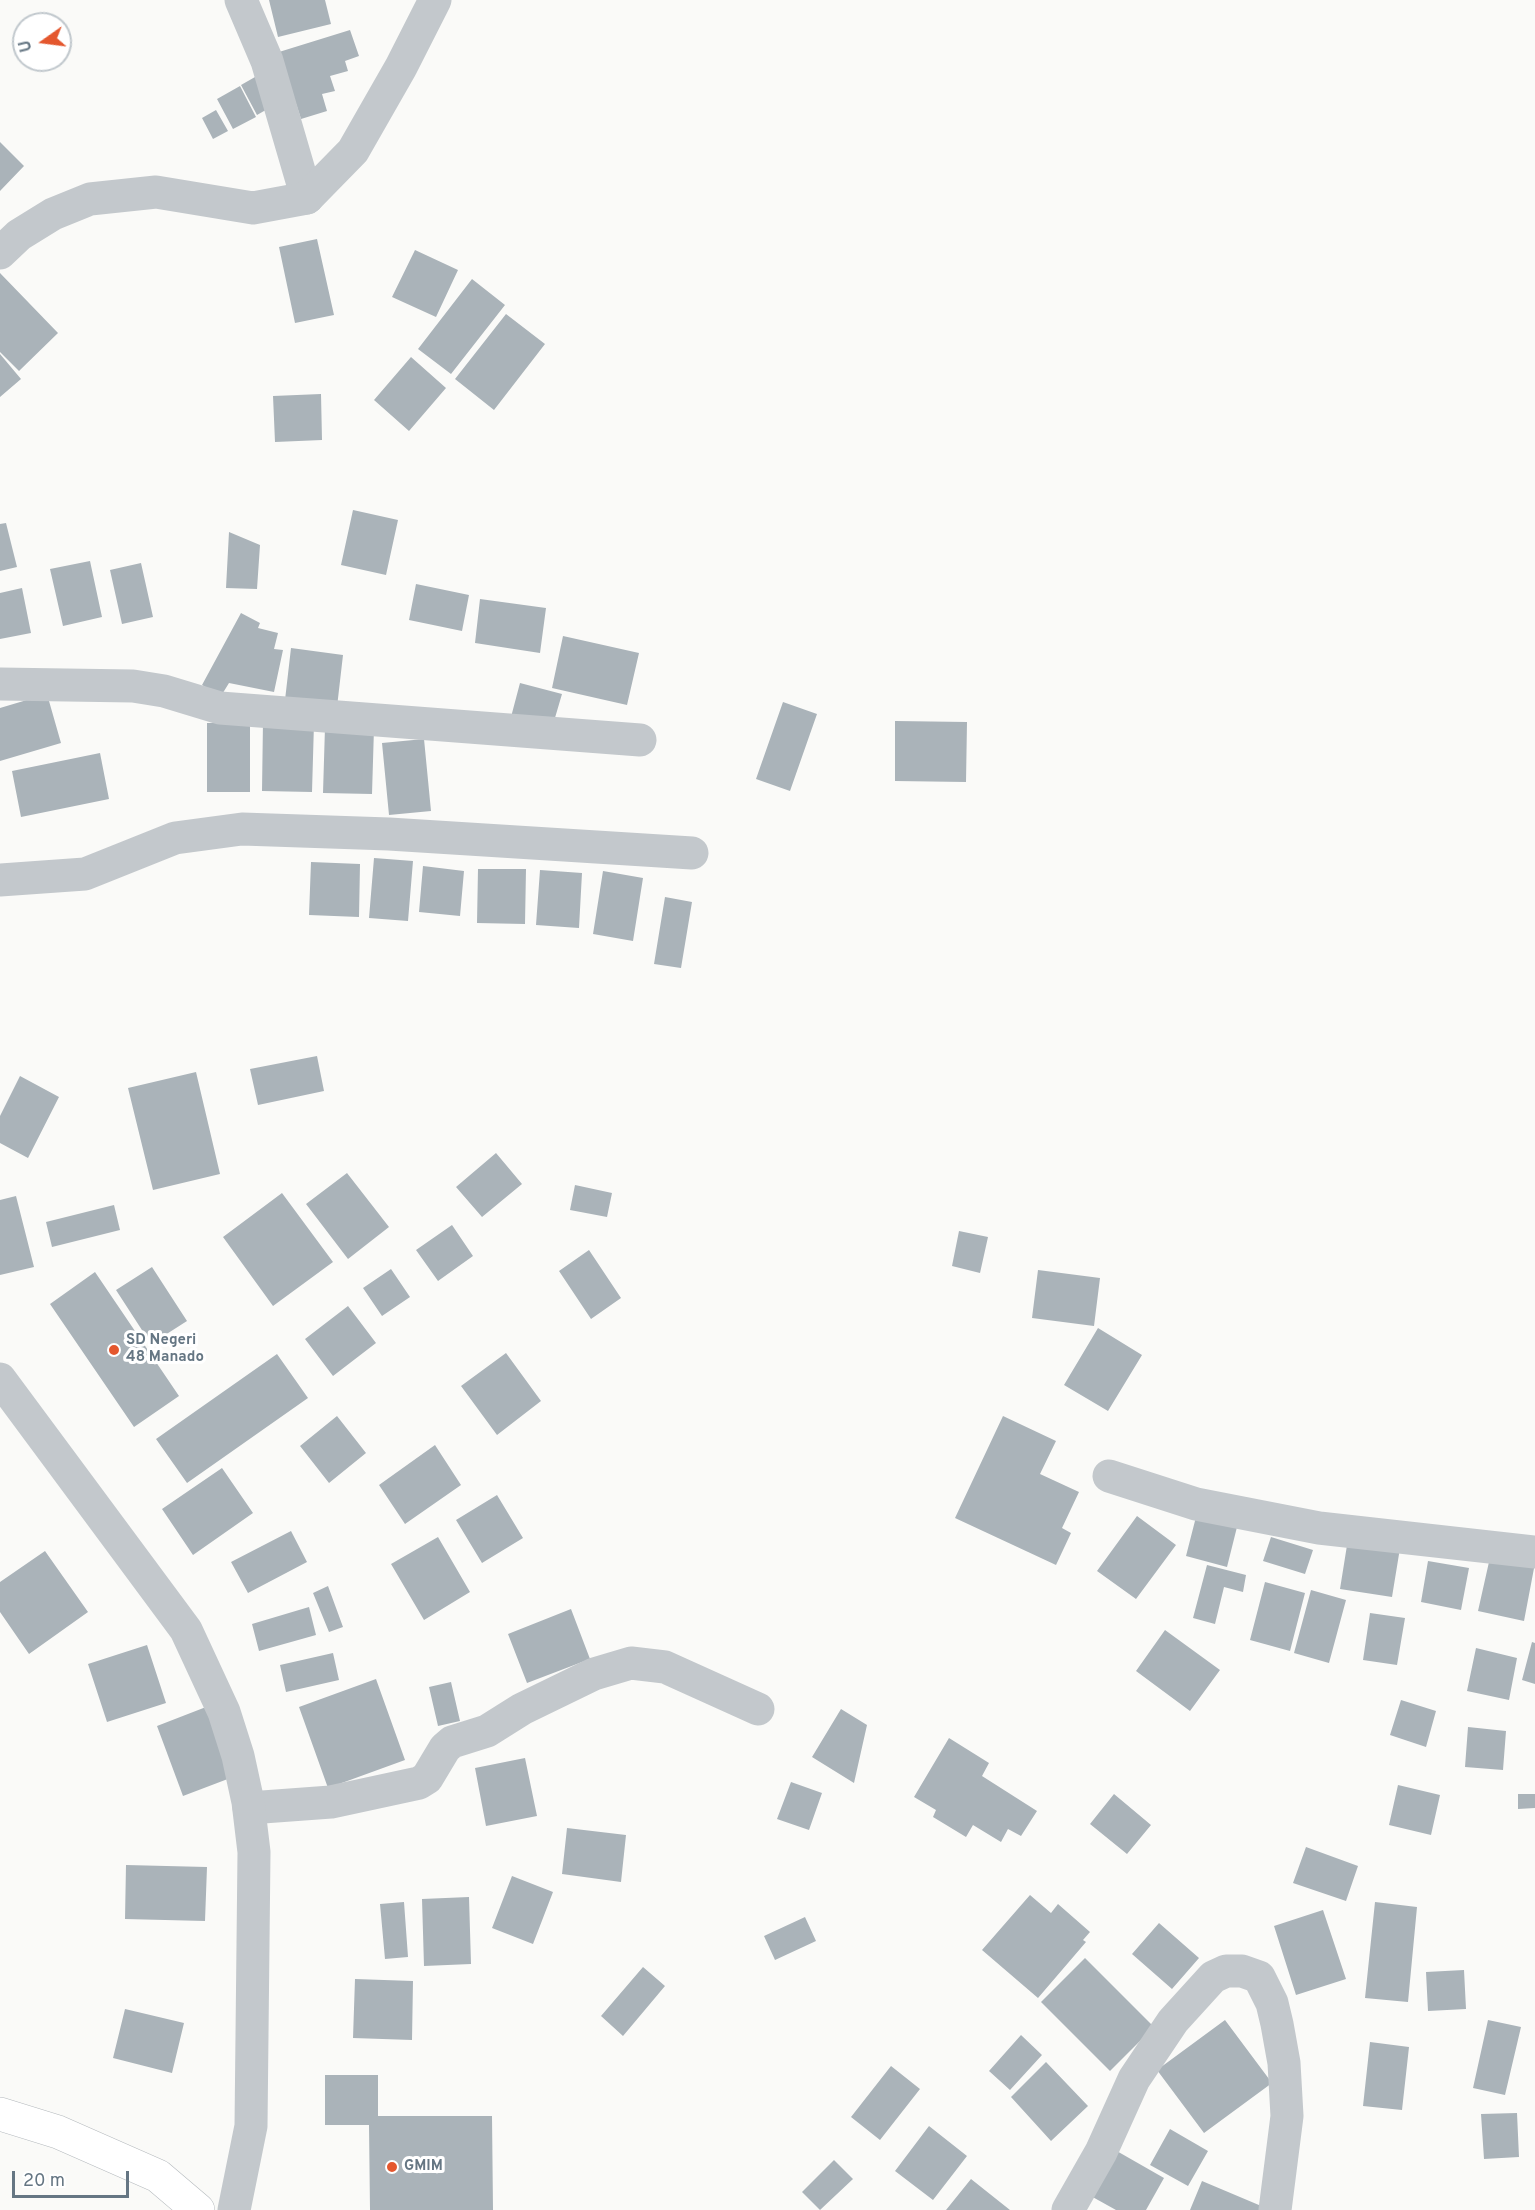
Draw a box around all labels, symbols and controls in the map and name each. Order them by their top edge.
north arrow [12,12,72,72]
text: U [15,38,38,54]
place label: SD Negeri 48 Manado [126,1332,204,1367]
marker: SD Negeri 48 Manado [107,1343,121,1357]
place label: GMIM [404,2158,443,2176]
scale bar [15,2159,132,2197]
marker: GMIM [385,2160,399,2174]
text: 20 m [23,2170,65,2193]

